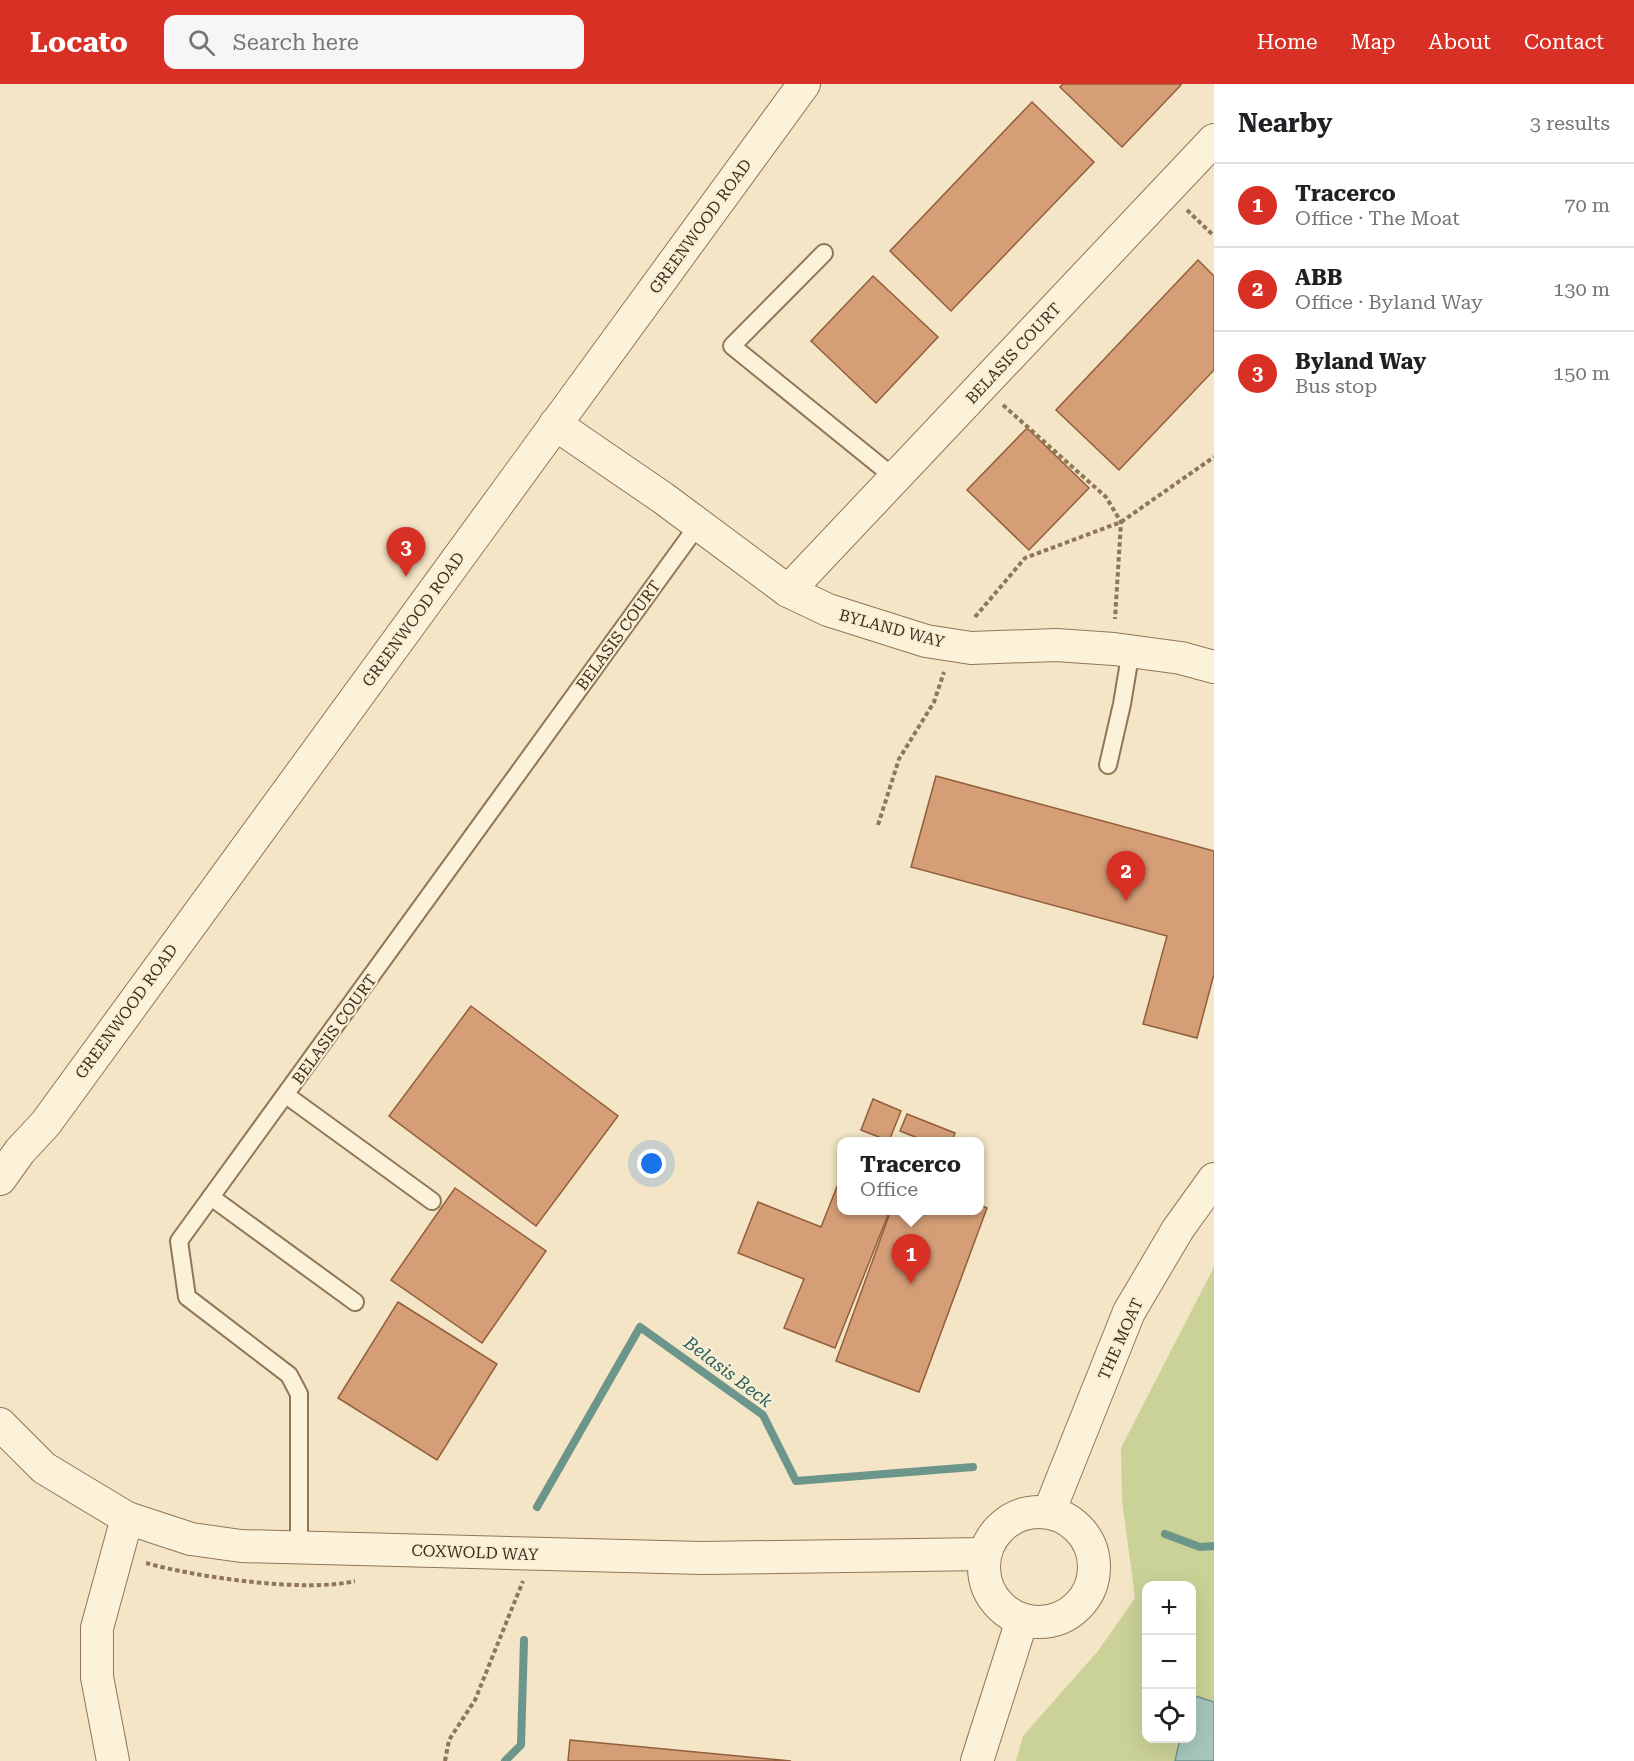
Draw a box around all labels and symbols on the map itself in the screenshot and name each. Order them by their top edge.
street label: GREENWOOD ROAD [645,155,756,297]
street label: BELASIS COURT [962,299,1065,408]
pin: 3 [386,528,426,577]
street label: GREENWOOD ROAD [358,548,469,690]
street label: BELASIS COURT [572,577,665,694]
street label: BYLAND WAY [837,605,947,652]
pin: 2 [1106,852,1146,901]
street label: GREENWOOD ROAD [71,940,182,1082]
street label: BELASIS COURT [288,971,381,1088]
your location [637,1149,666,1178]
pin: 1 [892,1234,930,1284]
street label: THE MOAT [1094,1295,1147,1383]
water label: Belasis Beck [679,1331,777,1412]
street label: COXWOLD WAY [411,1541,539,1564]

